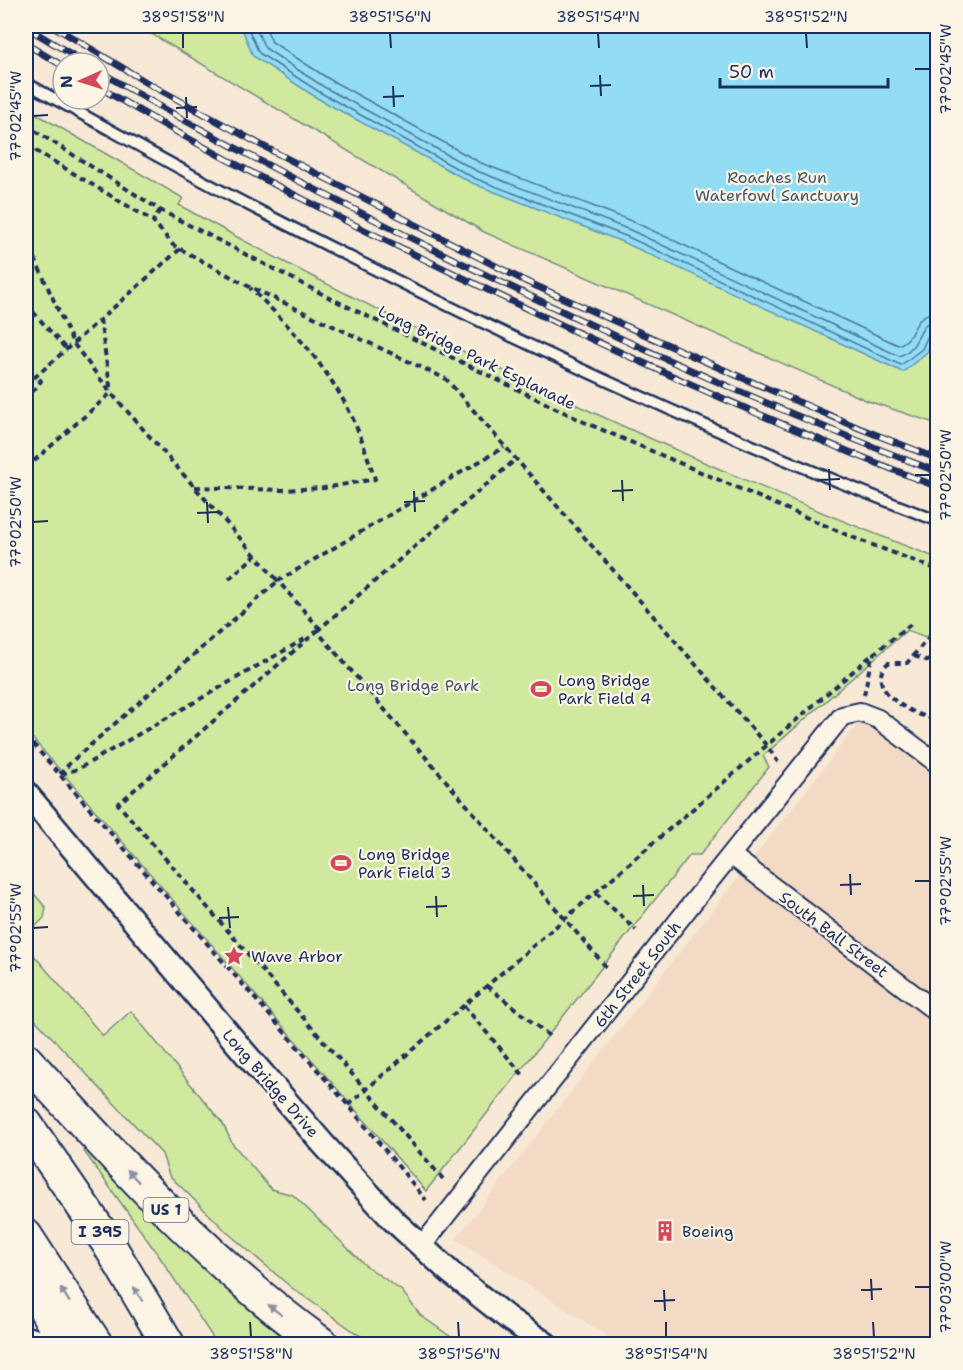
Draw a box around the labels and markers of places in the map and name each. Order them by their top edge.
place label: Long Bridge Park Field 4 [558,670,651,709]
sports icon: Long Bridge Park Field 4 [529,677,553,701]
place label: Long Bridge Park Field 3 [358,844,451,883]
sports icon: Long Bridge Park Field 3 [329,851,353,875]
place icon: Wave Arbor [222,944,246,968]
place label: Wave Arbor [251,946,343,967]
building icon: Boeing [653,1219,677,1243]
place label: Boeing [682,1221,734,1242]

